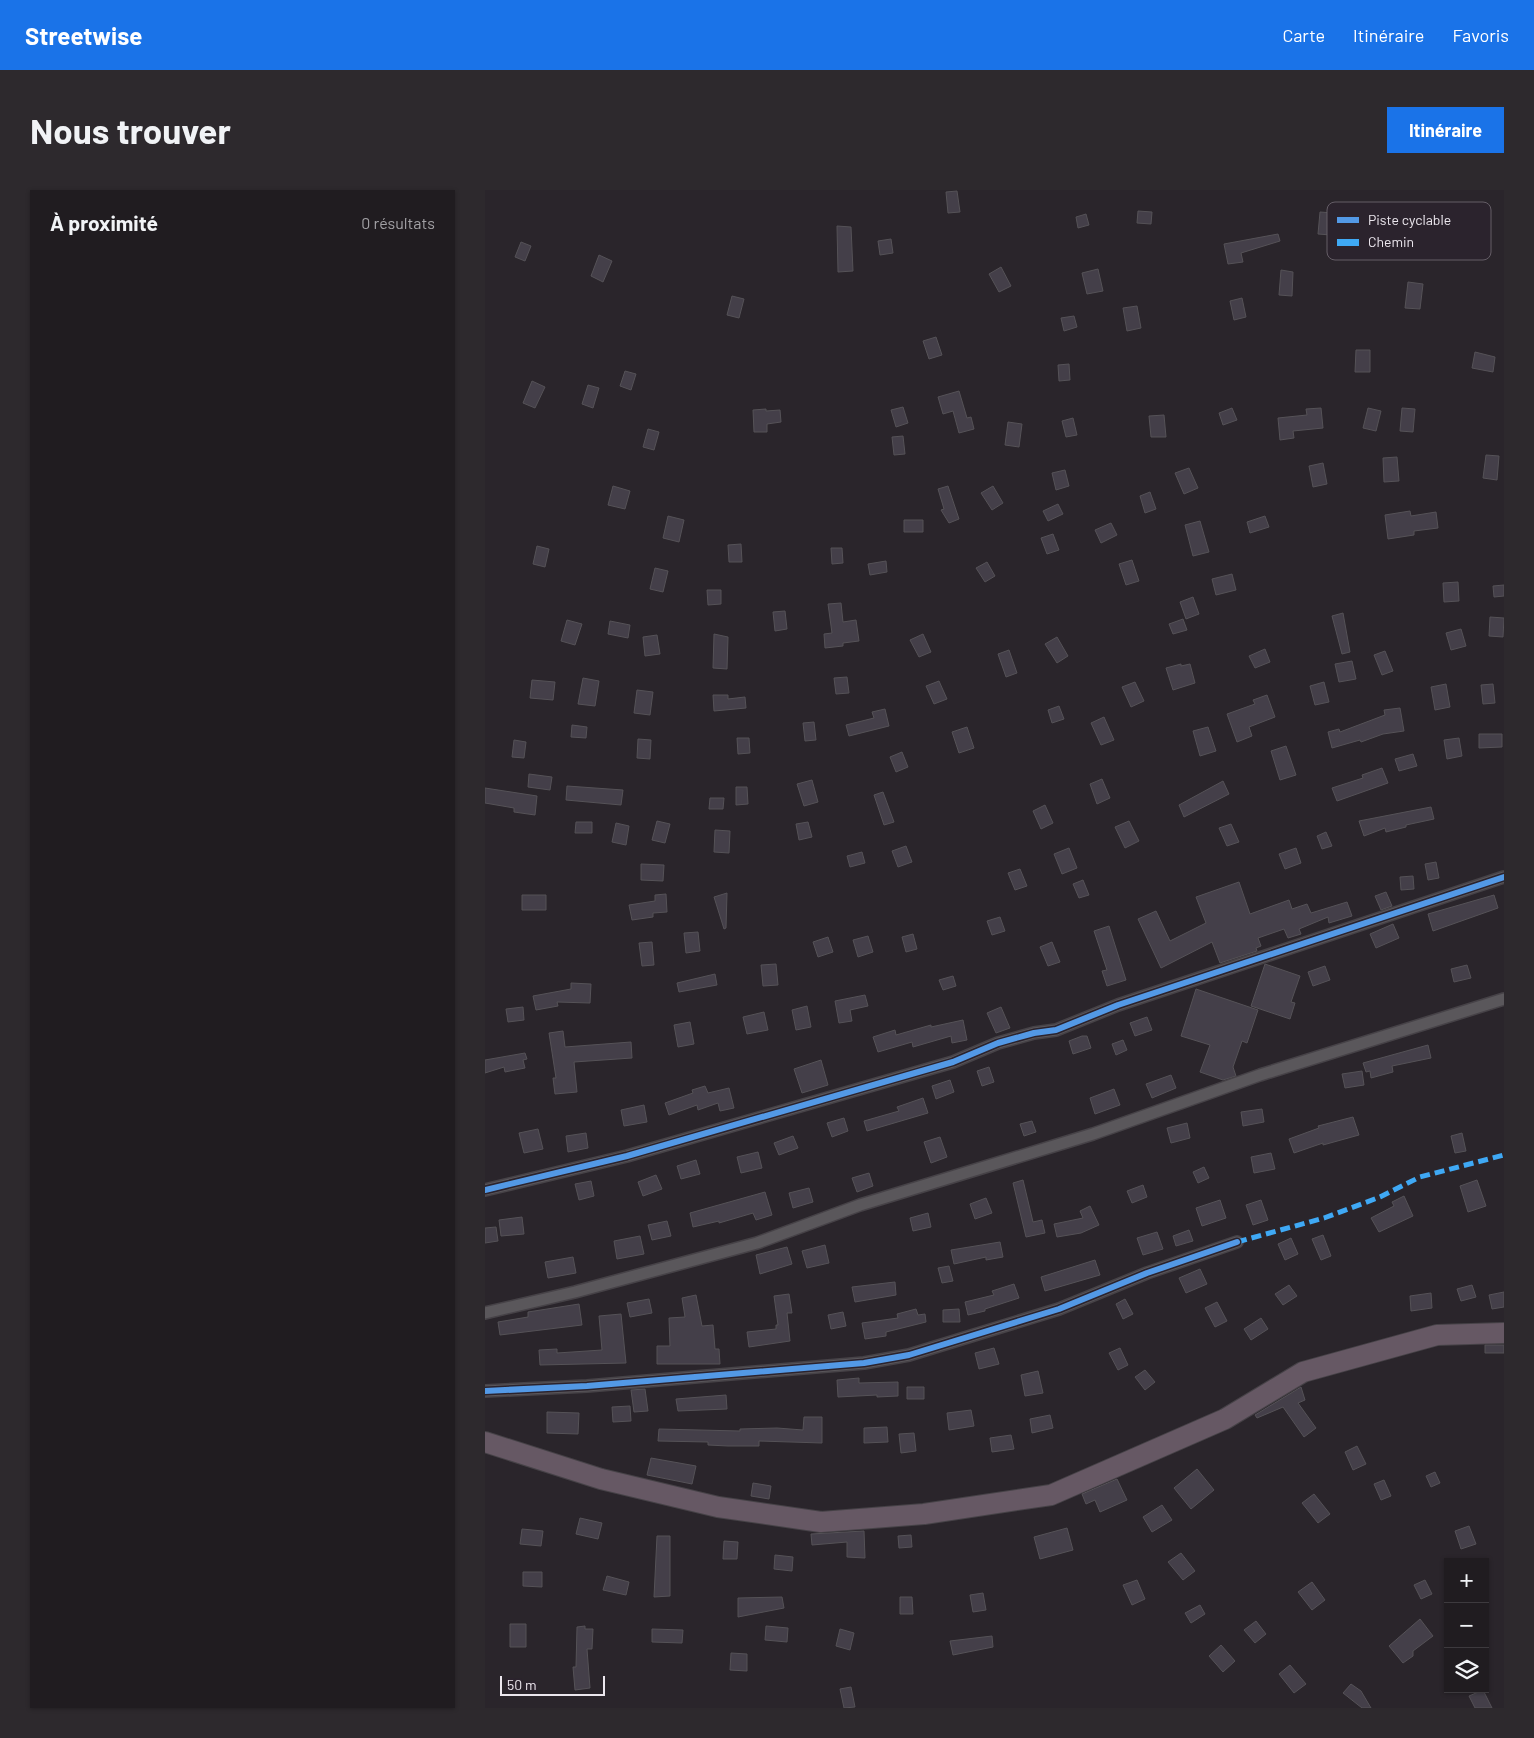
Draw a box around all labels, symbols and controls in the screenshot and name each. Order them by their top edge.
text: Streetwise [25,21,142,50]
text: Carte [1282,24,1325,46]
text: Itinéraire [1353,24,1424,46]
text: Favoris [1452,24,1509,46]
button: Itinéraire [1387,107,1504,153]
text: Nous trouver [30,109,231,151]
legend [1327,202,1491,260]
text: À proximité [50,210,158,235]
text: Piste cyclable [1368,211,1451,228]
text: 0 résultats [361,213,435,232]
text: Chemin [1368,233,1414,250]
map controls [1444,1558,1489,1693]
button: + [1444,1558,1489,1603]
button: − [1444,1603,1489,1648]
button: layers [1444,1648,1489,1693]
scale bar [500,1673,605,1696]
text: 50 m [507,1676,536,1693]

